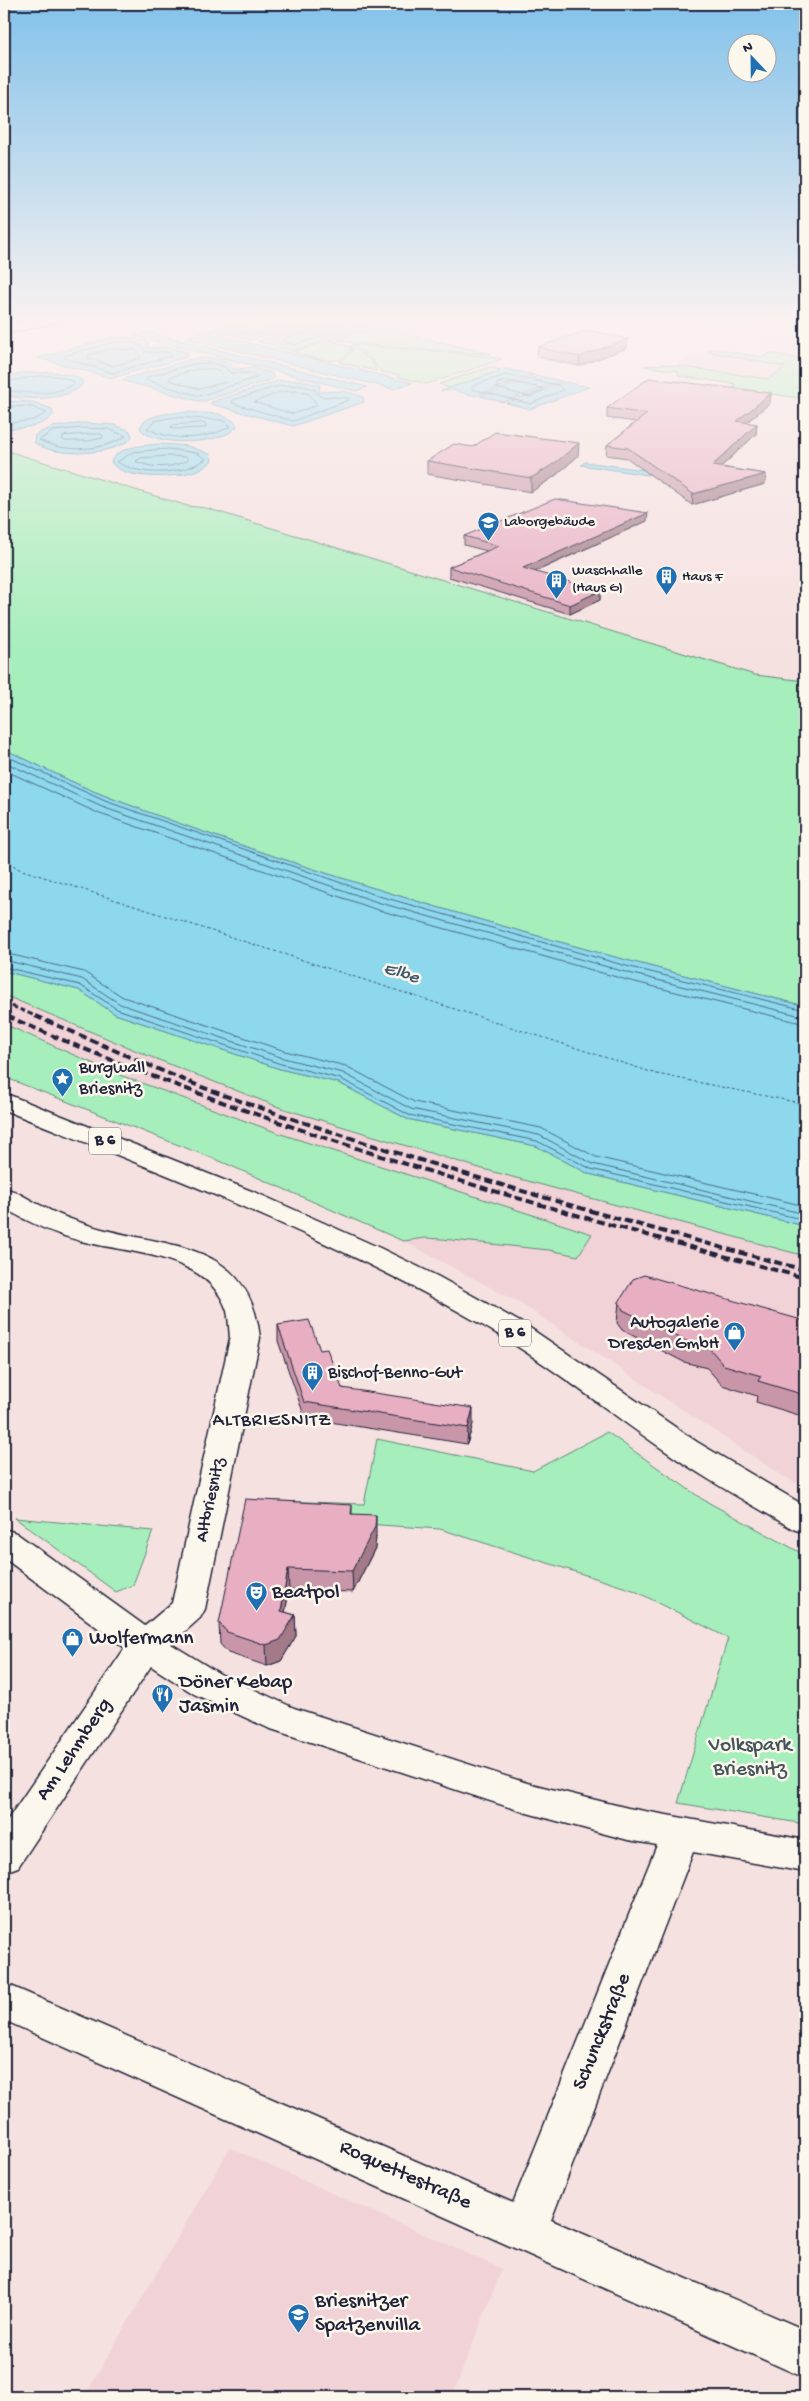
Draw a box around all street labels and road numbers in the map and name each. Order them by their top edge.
road number: B 6 [89,1128,121,1154]
road number: B 6 [499,1320,531,1346]
street label: Altbriesnitz [192,1455,230,1544]
street label: Am Lehmberg [32,1694,118,1806]
street label: Schunckstraße [568,1969,638,2094]
street label: Roquettestraße [335,2136,476,2217]

